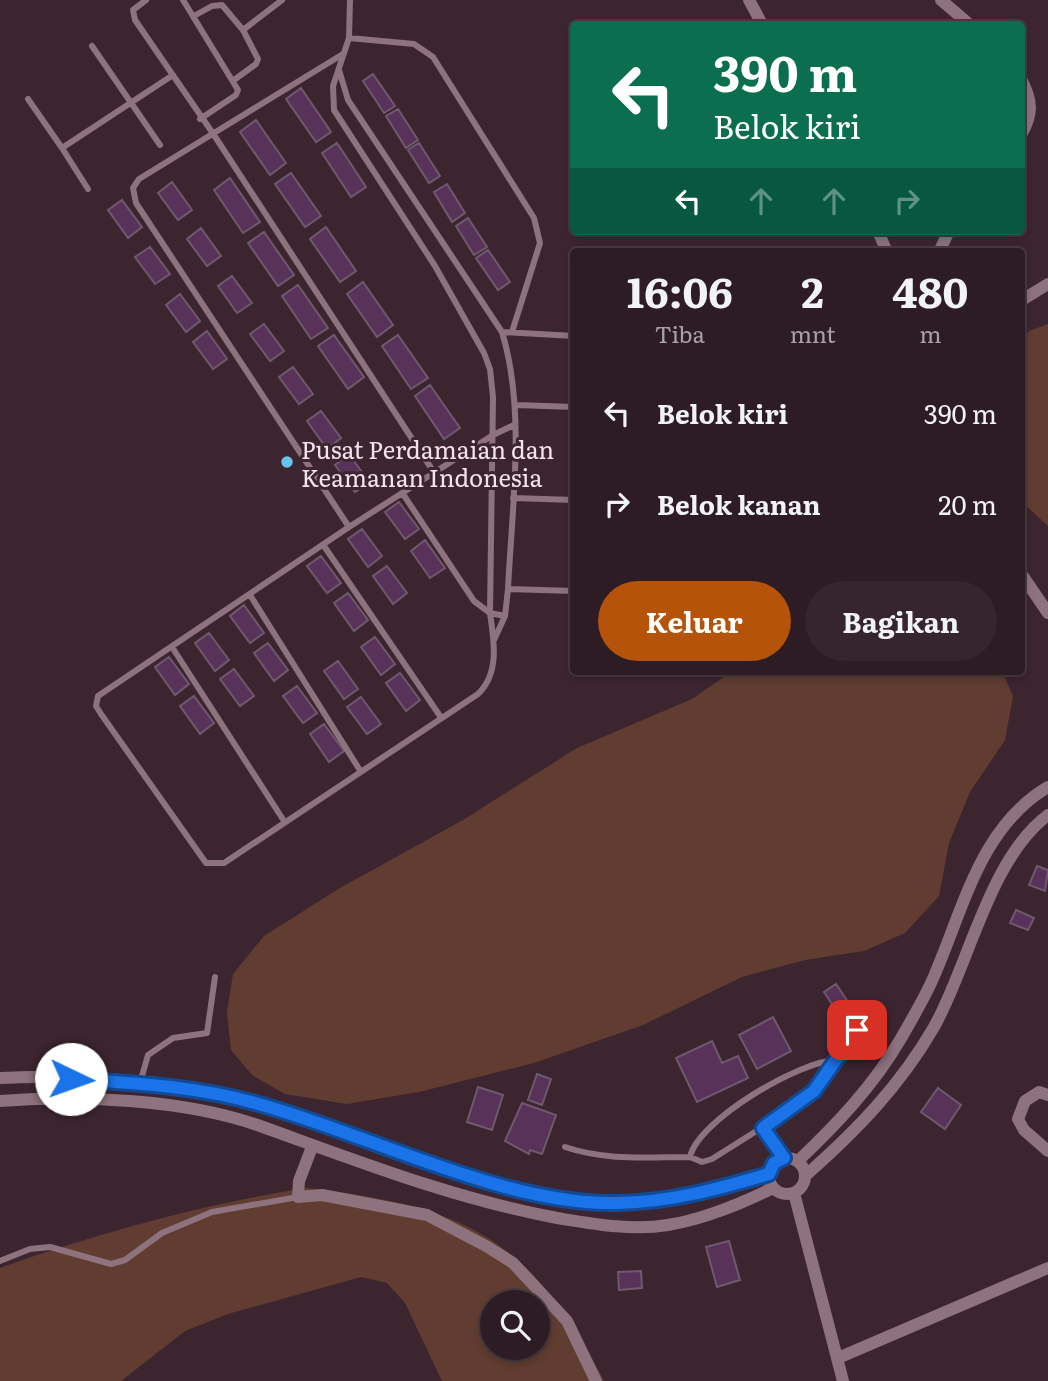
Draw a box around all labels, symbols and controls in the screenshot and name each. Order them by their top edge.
text: 390 m [713,34,857,107]
icon: left [598,49,689,140]
text: Belok kiri [713,101,861,149]
icon: left [669,182,707,220]
icon: ahead [742,182,780,220]
icon: ahead [815,182,853,220]
icon: right [888,182,926,220]
text: 16:06 [627,259,733,321]
text: 2 [801,259,824,321]
text: 480 [892,259,968,321]
text: Tiba [655,316,705,350]
text: mnt [790,316,836,350]
text: m [919,316,941,350]
text: Belok kiri [657,393,788,432]
text: 390 m [924,393,997,432]
icon: left [598,394,636,432]
place label: Pusat Perdamaian dan Keamanan Indonesia [301,431,554,494]
marker: Pusat Perdamaian dan Keamanan Indonesia [279,454,295,470]
text: Belok kanan [657,484,821,523]
text: 20 m [938,484,997,523]
icon: right [598,485,636,523]
button: Keluar [598,581,791,661]
button: Bagikan [805,581,997,661]
pin [827,1000,887,1060]
icon: arrive [838,1011,876,1049]
position arrow [34,1042,108,1116]
map controls [480,1290,550,1360]
button: search [480,1290,550,1360]

